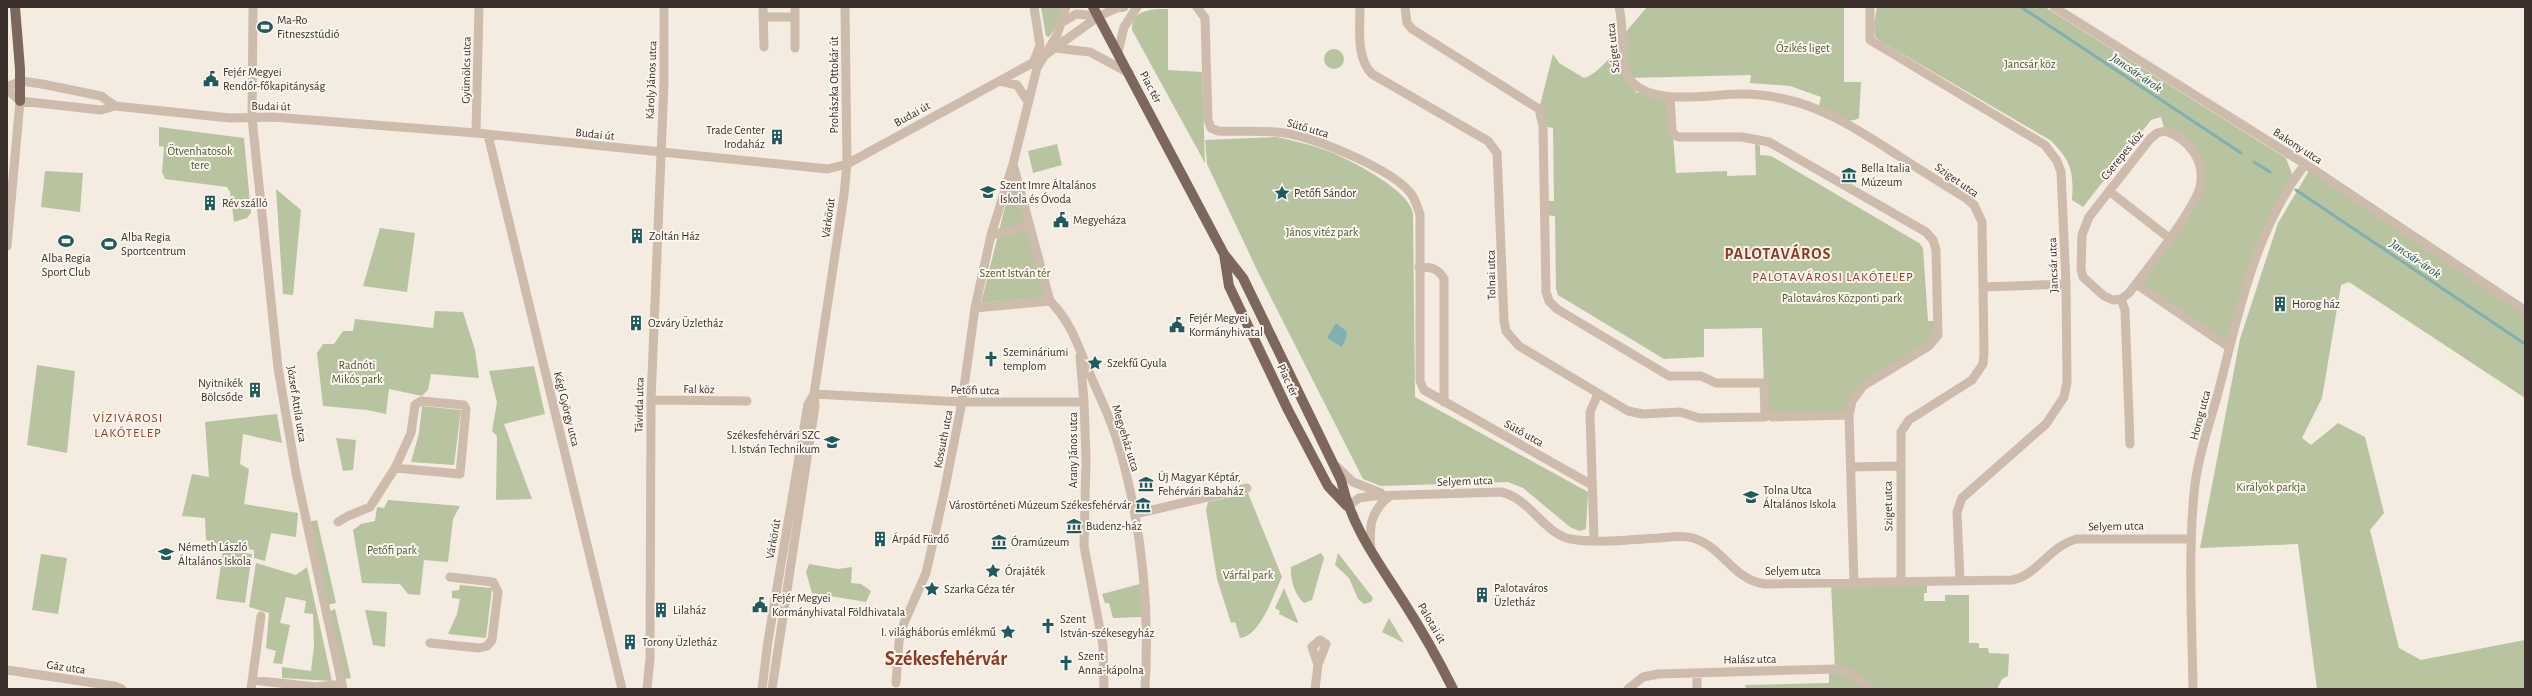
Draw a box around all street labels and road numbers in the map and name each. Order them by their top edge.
street label: Sziget utca [1604,22,1622,74]
street label: Gyümölcs utca [459,36,474,104]
street label: Prohászka Ottokár út [828,36,840,134]
street label: Károly János utca [644,40,659,120]
street label: Piac tér [1138,69,1164,105]
street label: Budai út [892,99,932,129]
street label: Budai út [251,100,291,112]
street label: Sütő utca [1286,116,1331,140]
street label: Budai út [575,126,615,142]
street label: Bakony utca [2271,126,2325,167]
street label: Cserepes köz [2099,128,2145,182]
street label: Sziget utca [1933,161,1982,200]
street label: Várkörút [819,197,837,239]
street label: Jancsár utca [2046,237,2060,293]
street label: Tolnai utca [1485,249,1497,300]
street label: Piac tér [1275,362,1301,398]
street label: József Attila utca [285,365,309,444]
street label: Kégl György utca [551,370,582,448]
street label: Távirda utca [633,377,645,433]
street label: Fal köz [683,383,715,395]
street label: Petőfi utca [950,384,1000,396]
street label: Horog utca [2188,388,2213,441]
street label: Megyeház utca [1109,403,1142,474]
street label: Kossuth utca [931,408,955,469]
street label: Arany János utca [1067,411,1080,488]
street label: Sütő utca [1502,417,1546,449]
street label: Selyem utca [1437,474,1494,489]
street label: Sziget utca [1882,480,1894,531]
street label: Várkörút [764,518,782,560]
street label: Selyem utca [2088,520,2144,533]
street label: Selyem utca [1765,565,1821,578]
street label: Palotai út [1416,601,1448,645]
street label: Halász utca [1723,653,1777,665]
street label: Gáz utca [46,658,87,676]

